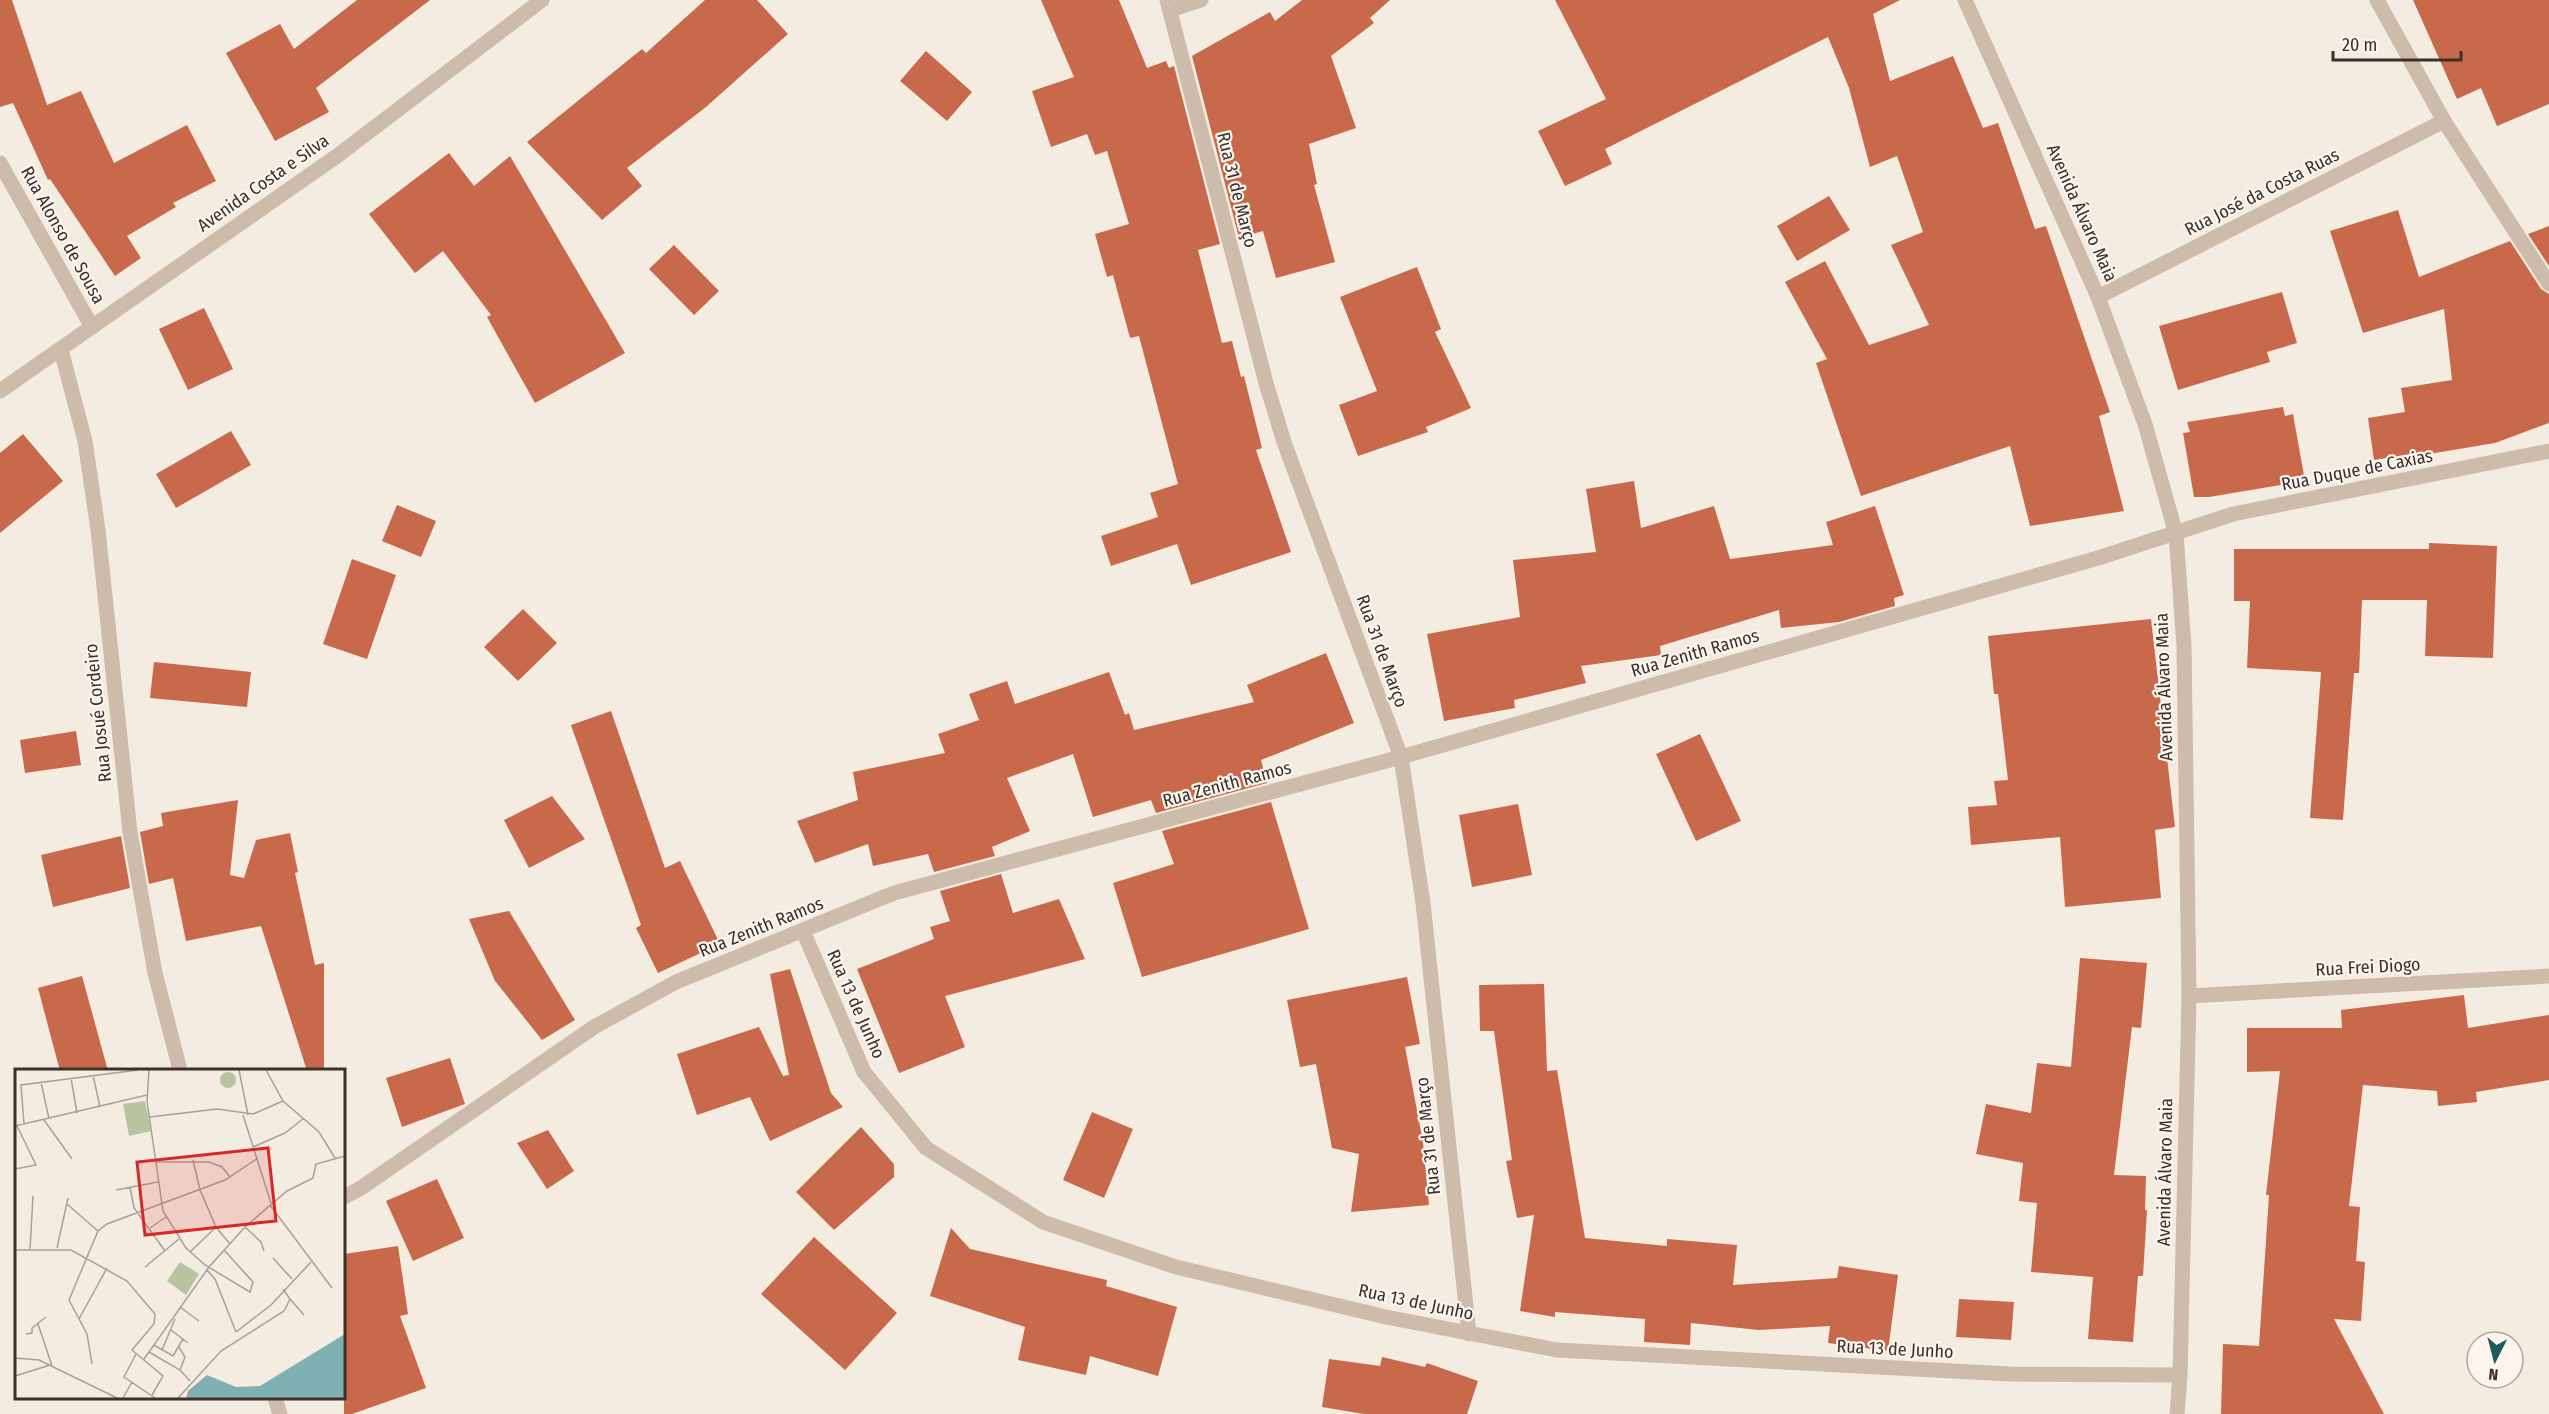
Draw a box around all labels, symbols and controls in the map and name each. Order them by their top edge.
scale bar [2333,24,2460,62]
text: 20 m [2342,34,2377,56]
street label: Avenida Costa e Silva [193,129,333,237]
street label: Rua 31 de Março [1212,130,1262,250]
street label: Avenida Álvaro Maia [2042,140,2123,285]
street label: Rua José da Costa Ruas [2181,143,2343,241]
street label: Rua Alonso de Sousa [16,162,110,308]
street label: Rua Duque de Caxias [2279,444,2435,495]
street label: Rua 31 de Março [1351,592,1413,710]
street label: Avenida Álvaro Maia [2149,612,2178,761]
street label: Rua Zenith Ramos [1628,624,1762,682]
street label: Rua Josué Cordeiro [80,643,116,783]
street label: Rua Zenith Ramos [1160,756,1294,812]
street label: Rua Zenith Ramos [696,892,827,962]
street label: Rua 13 de Junho [822,946,890,1062]
street label: Rua Frei Diogo [2315,953,2421,981]
inset map [15,1069,345,1399]
street label: Rua 31 de Março [1411,1076,1445,1196]
street label: Avenida Álvaro Maia [2152,1098,2177,1246]
street label: Rua 13 de Junho [1356,1279,1476,1325]
north arrow [2465,1330,2525,1390]
street label: Rua 13 de Junho [1836,1335,1954,1363]
text: N [2488,1364,2499,1384]

